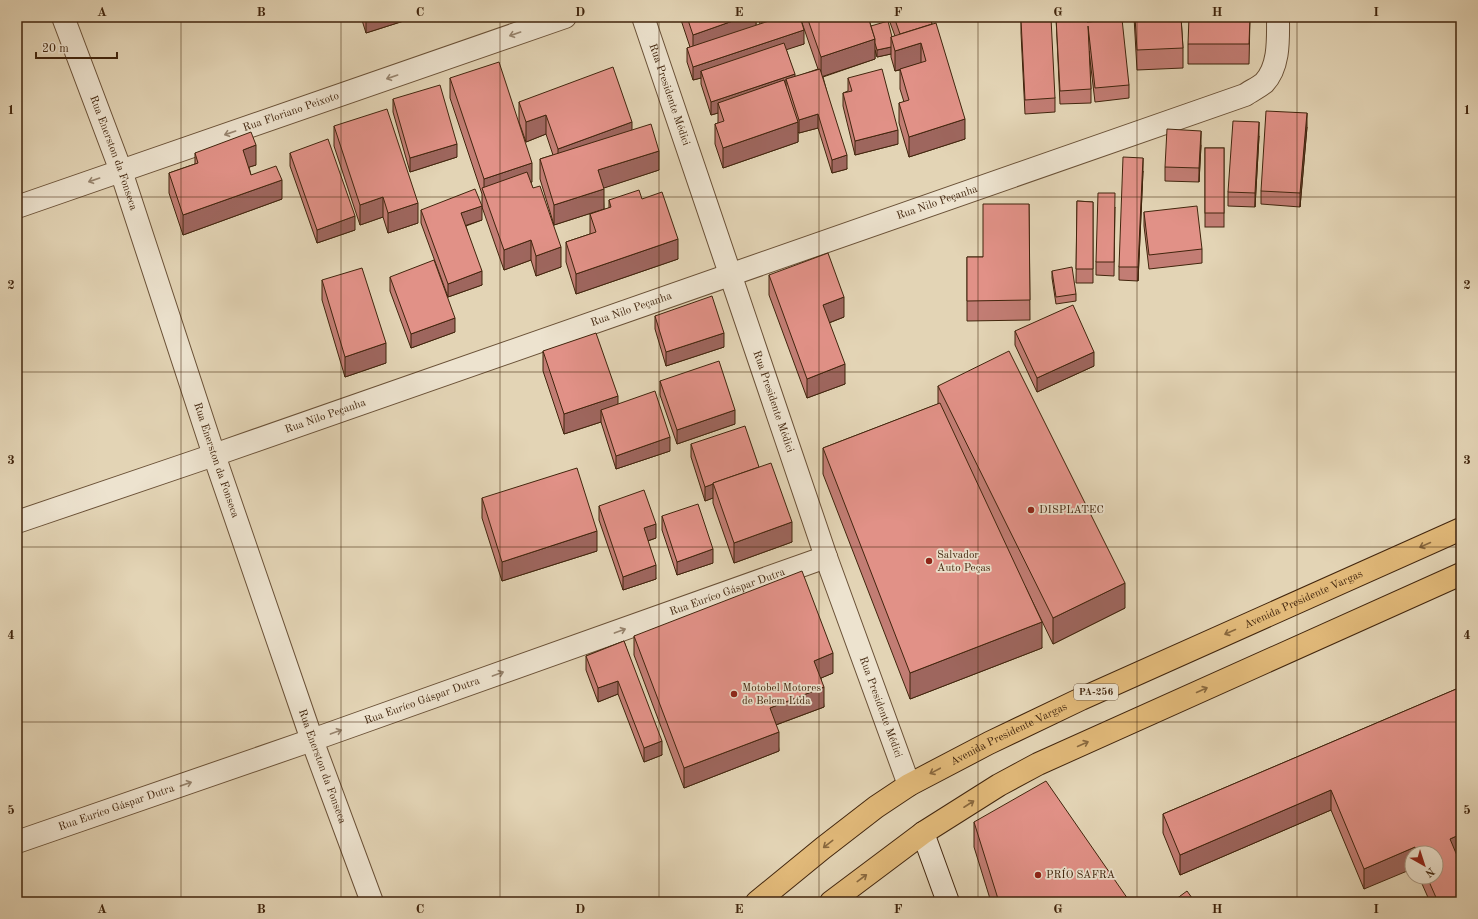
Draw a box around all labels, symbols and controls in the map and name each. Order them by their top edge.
text: A [97,6,107,19]
text: B [256,6,266,19]
text: C [416,6,424,19]
text: D [575,6,585,19]
text: E [735,6,744,19]
text: F [894,6,903,19]
text: G [1053,6,1063,19]
text: H [1212,6,1223,19]
text: I [1373,6,1379,19]
one-way arrow [509,31,521,39]
scale bar [36,34,117,60]
street label: Rua Presidente Médici [647,42,692,147]
text: 20 m [42,43,69,55]
one-way arrow [386,74,399,81]
street label: Rua Floriano Peixoto [242,90,340,134]
street label: Rua Enerston da Fonseca [88,94,139,212]
text: 1 [7,104,15,117]
text: 1 [1463,104,1471,117]
one-way arrow [224,130,236,138]
one-way arrow [88,177,100,185]
street label: Rua Nilo Peçanha [895,183,980,222]
text: 2 [7,279,15,292]
text: 2 [1463,279,1471,292]
street label: Rua Nilo Peçanha [589,290,674,329]
street label: Rua Presidente Médici [751,349,796,454]
street label: Rua Nilo Peçanha [283,397,368,435]
street label: Rua Enerston da Fonseca [192,401,241,520]
text: 3 [7,454,15,467]
text: 3 [1463,454,1471,467]
marker: DISPLATEC [1026,505,1036,515]
place label: DISPLATEC [1039,505,1104,516]
one-way arrow [1420,542,1432,549]
place label: Salvador Auto Peças [937,550,991,574]
marker: Salvador Auto Peças [924,556,934,566]
street label: Rua Euríco Gáspar Dutra [668,566,787,618]
street label: Avenida Presidente Vargas [1243,568,1365,631]
one-way arrow [614,626,626,634]
text: 4 [7,629,15,642]
one-way arrow [1224,629,1236,636]
text: 4 [1463,629,1471,642]
street label: Rua Presidente Médici [857,655,904,759]
one-way arrow [491,670,503,678]
street label: Rua Euríco Gáspar Dutra [363,675,482,726]
place label: Motobel Motores de Belem Ltda [742,683,821,707]
road number: PA-256 [1074,684,1118,700]
one-way arrow [1196,686,1208,693]
marker: Motobel Motores de Belem Ltda [729,689,739,699]
street label: Avenida Presidente Vargas [949,701,1069,768]
street label: Rua Enerston da Fonseca [296,708,348,826]
one-way arrow [329,728,342,735]
one-way arrow [1077,739,1089,747]
one-way arrow [929,768,941,776]
one-way arrow [180,779,192,787]
street label: Rua Euríco Gáspar Dutra [57,782,176,833]
one-way arrow [963,800,975,808]
text: 5 [7,804,15,817]
text: 5 [1463,804,1471,817]
one-way arrow [822,840,833,848]
north arrow [1404,845,1444,885]
text: N [1422,865,1436,879]
place label: PRÍO SAFRA [1046,868,1116,881]
marker: PRÍO SAFRA [1033,870,1043,880]
one-way arrow [856,874,867,883]
text: A [97,903,107,916]
text: B [256,903,266,916]
text: C [416,903,424,916]
text: D [575,903,585,916]
text: E [735,903,744,916]
text: F [894,903,903,916]
text: G [1053,903,1063,916]
text: H [1212,903,1223,916]
text: I [1373,903,1379,916]

